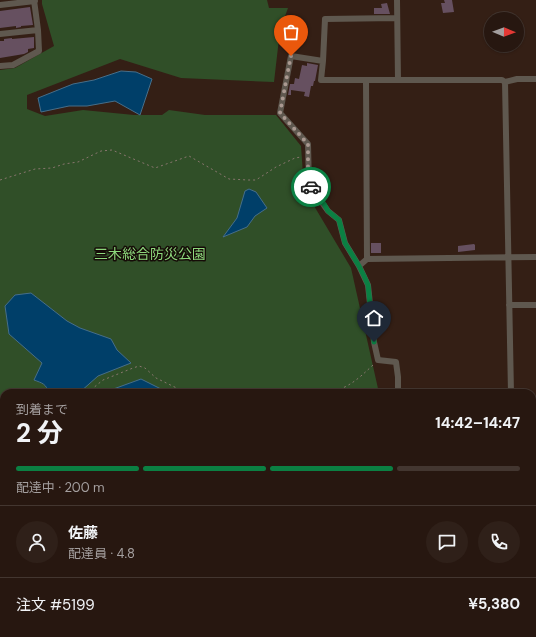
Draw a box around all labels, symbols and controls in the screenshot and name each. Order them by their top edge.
north arrow [484,12,524,52]
map controls [484,12,524,52]
pin [274,15,308,56]
icon: bag [280,21,302,43]
courier [291,167,331,207]
icon: car [300,176,322,198]
park label: 三木総合防災公園 [94,245,206,263]
pin [357,301,391,342]
icon: home [363,307,385,329]
text: 到着まで [16,401,68,418]
text: 14:42–14:47 [435,413,520,433]
text: 2 分 [16,416,63,450]
text: 配達中 · 200 m [16,479,105,496]
button: person [16,521,58,563]
button: chat [426,521,468,563]
button: phone [478,521,520,563]
text: 佐藤 [68,523,98,543]
text: 配達員 · 4.8 [68,545,135,562]
text: ¥5,380 [468,594,520,614]
text: 注文 #5199 [16,595,95,615]

